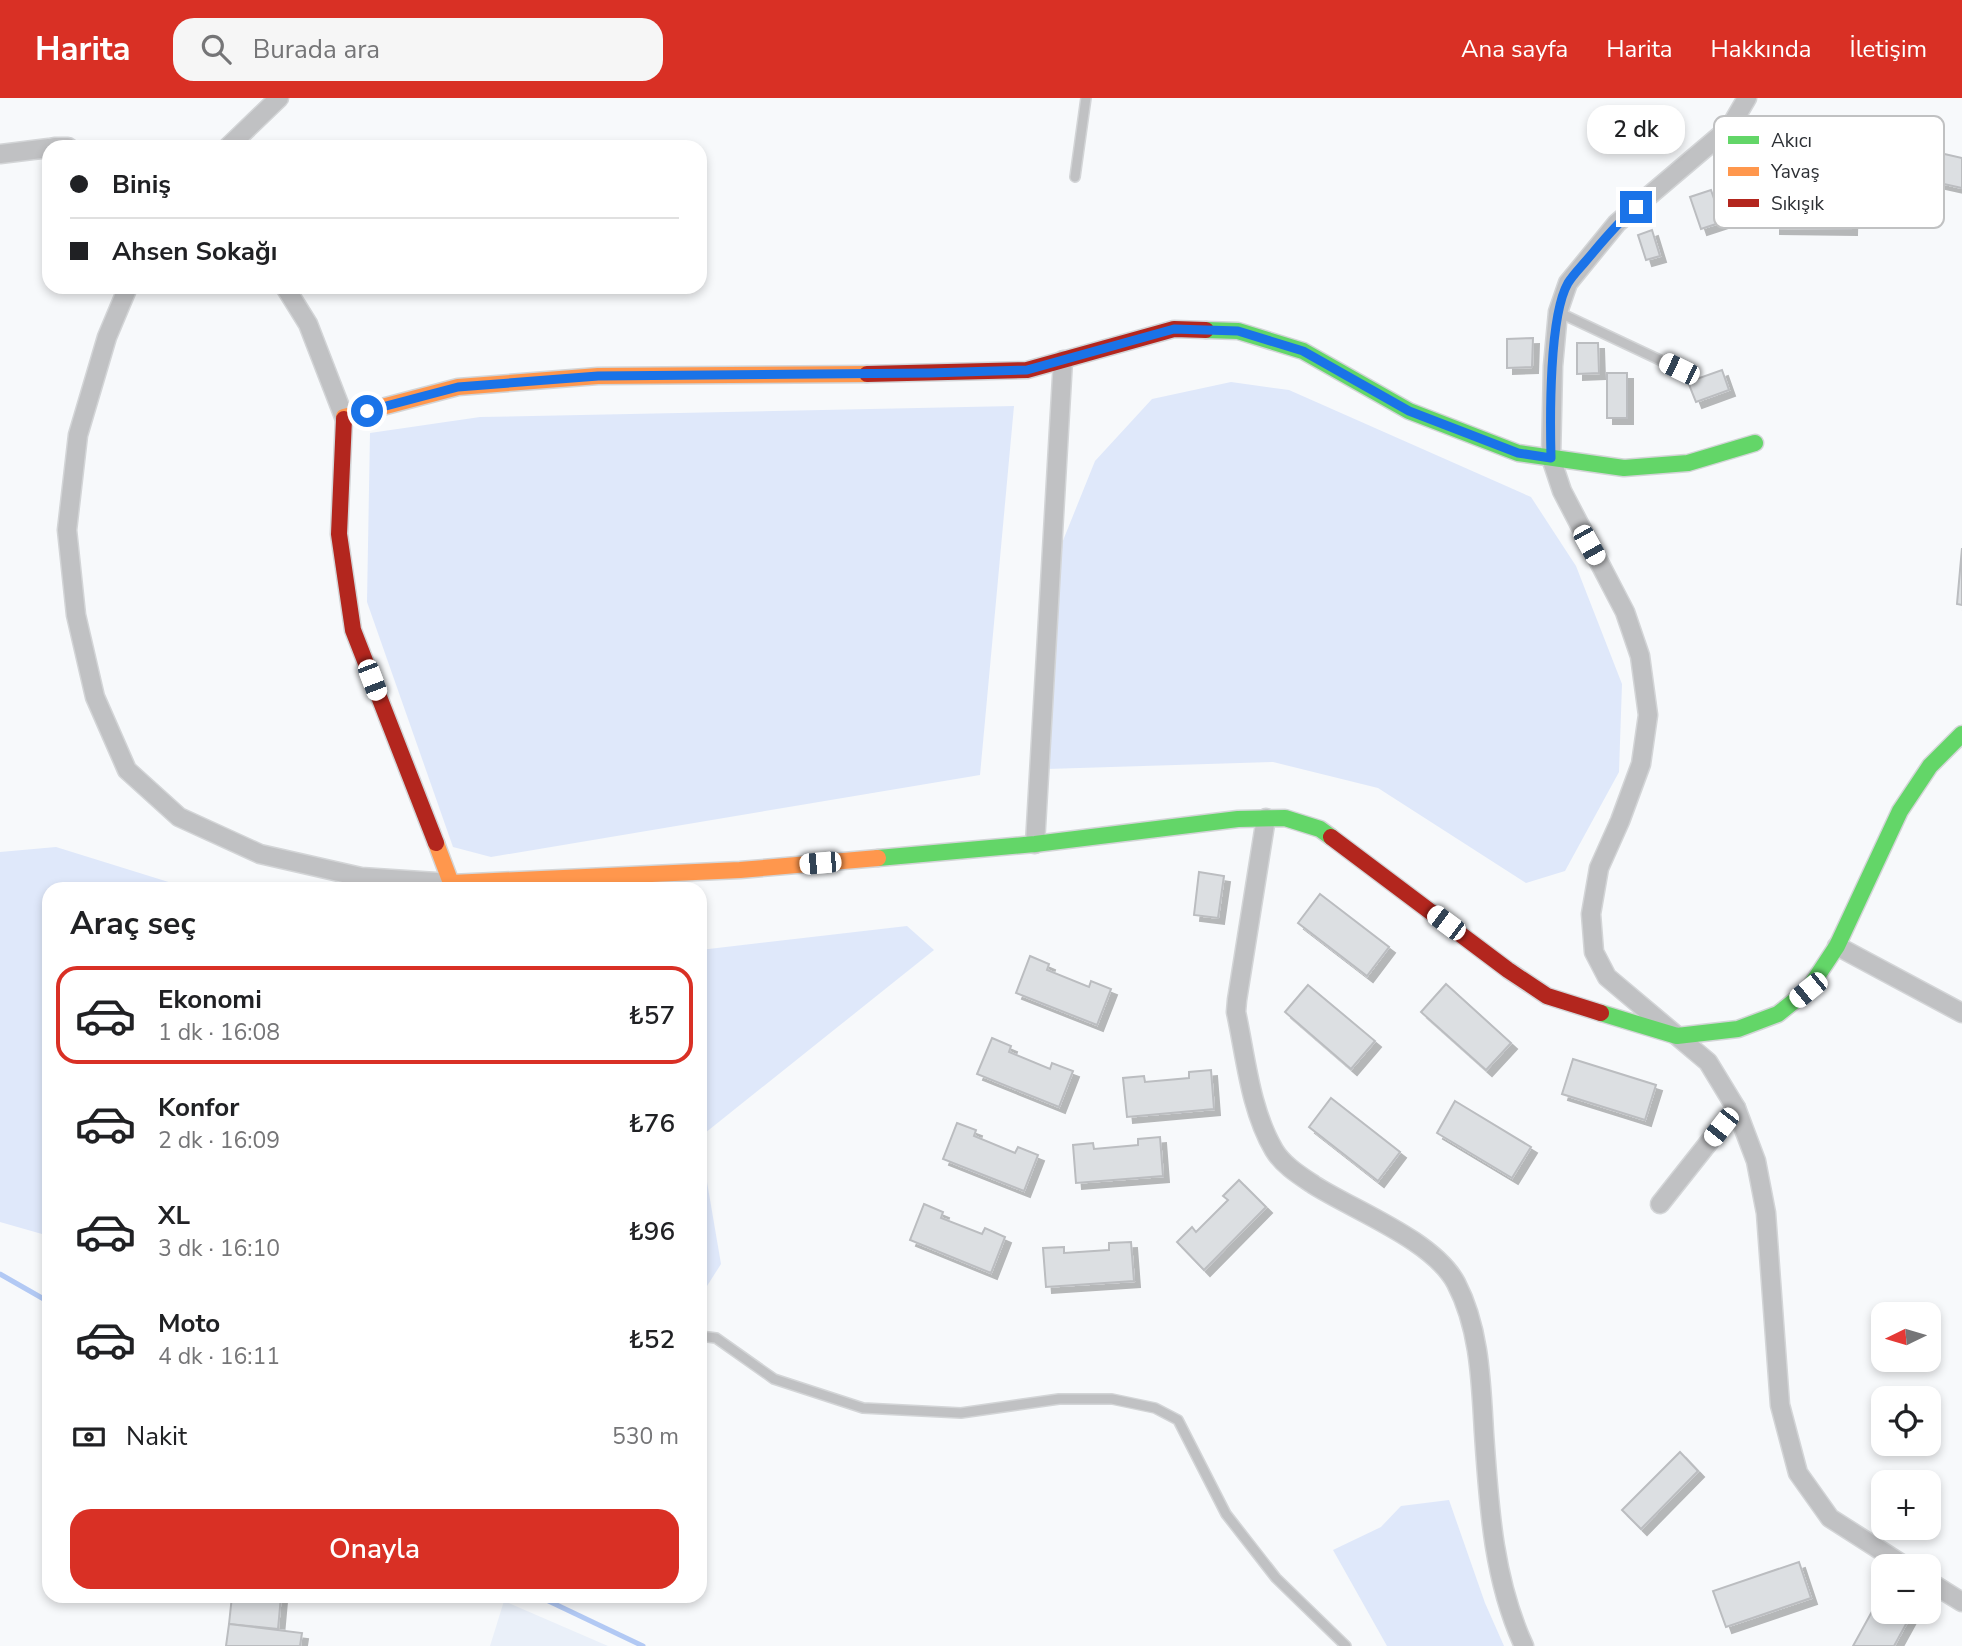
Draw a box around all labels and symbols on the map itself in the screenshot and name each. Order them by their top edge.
callout: 2 dk [1587,105,1685,154]
legend [1714,116,1944,228]
text: Akıcı [1771,128,1812,154]
text: Yavaş [1770,159,1820,185]
route end [1620,191,1652,223]
text: Sıkışık [1771,191,1825,217]
car [1656,350,1703,388]
route start [351,395,383,427]
car [1570,522,1609,568]
car [355,657,390,703]
car [799,851,842,875]
car [1423,902,1470,944]
car [1786,969,1831,1011]
car [1700,1104,1743,1150]
north arrow [1871,1302,1941,1372]

